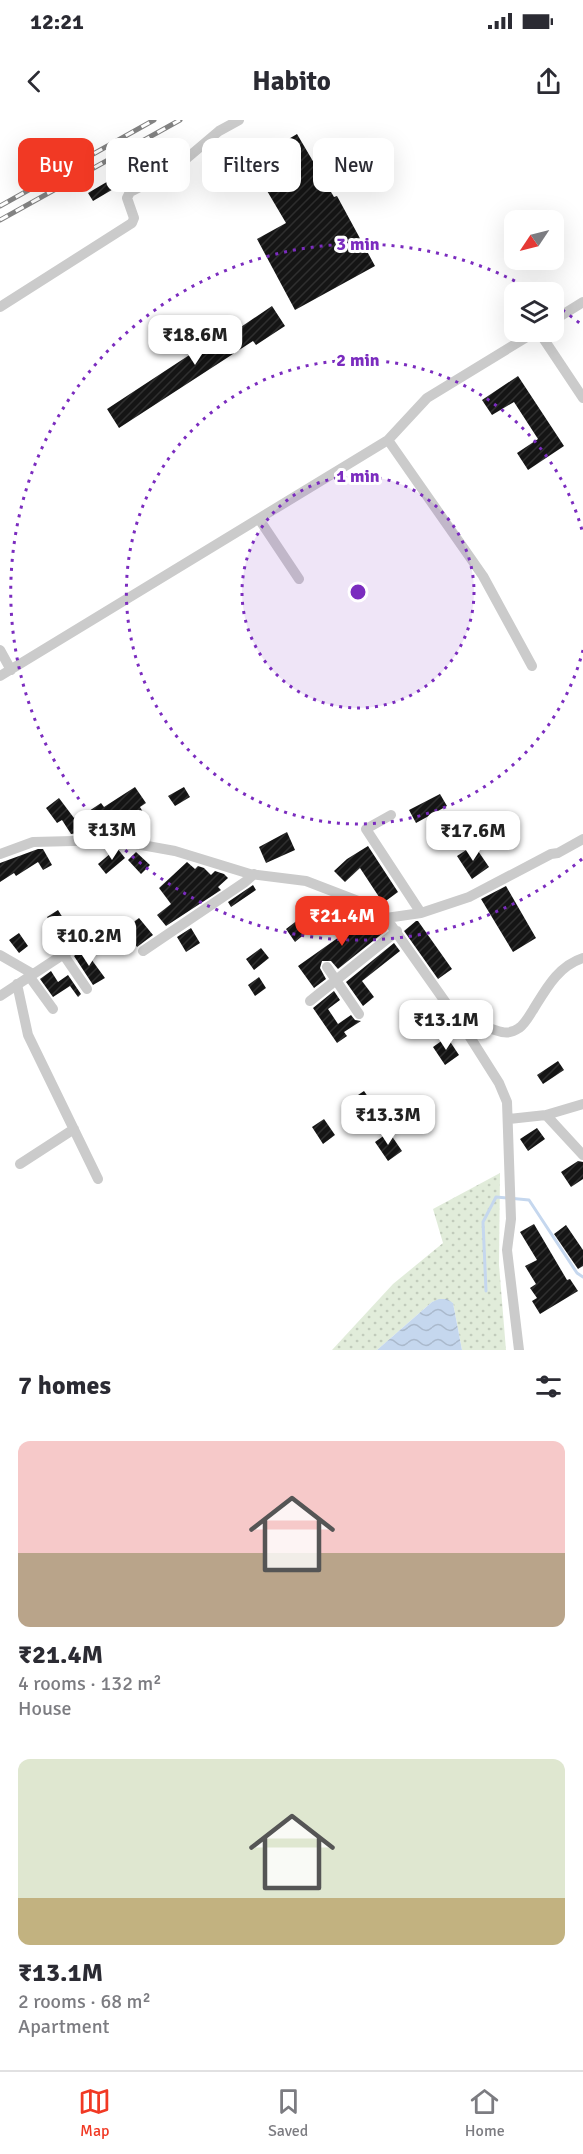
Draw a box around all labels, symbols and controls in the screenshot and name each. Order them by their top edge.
text: 12:21 [30,8,84,35]
icon: back [18,65,51,98]
text: Habito [252,65,331,98]
icon: share [532,65,565,98]
chip: Buy [18,138,94,192]
chip: Rent [106,138,190,192]
chip: Filters [202,138,301,192]
chip: New [313,138,394,192]
north arrow [504,210,564,270]
map controls [504,210,564,342]
text: 3 min [336,233,380,255]
button: layers [504,282,564,342]
pin: ₹18.6M [146,315,244,366]
text: ₹18.6M [162,322,228,347]
text: 2 min [336,349,380,371]
text: 1 min [336,465,380,487]
centre of rings [348,582,368,602]
pin: ₹13M [76,810,148,861]
pin: ₹17.6M [424,811,522,862]
text: ₹13M [87,817,137,842]
text: ₹17.6M [440,818,506,843]
pin: ₹21.4M [293,896,391,947]
text: ₹21.4M [309,903,375,928]
pin: ₹10.2M [40,916,138,967]
text: ₹10.2M [56,923,122,948]
pin: ₹13.1M [397,1000,495,1051]
text: ₹13.1M [413,1007,479,1032]
pin: ₹13.3M [339,1095,437,1146]
text: ₹13.3M [355,1102,421,1127]
text: 7 homes [18,1370,111,1402]
icon: filters [532,1370,565,1403]
icon: home [238,1480,346,1588]
text: ₹21.4M [18,1639,103,1671]
text: 4 rooms · 132 m² [18,1671,162,1696]
text: House [18,1696,72,1721]
icon: home [238,1798,346,1906]
text: ₹13.1M [18,1957,103,1989]
text: 2 rooms · 68 m² [18,1989,151,2014]
text: Apartment [18,2014,110,2039]
tab: Map [78,2085,111,2141]
tab: Saved [268,2085,308,2141]
tab: Home [465,2085,505,2141]

